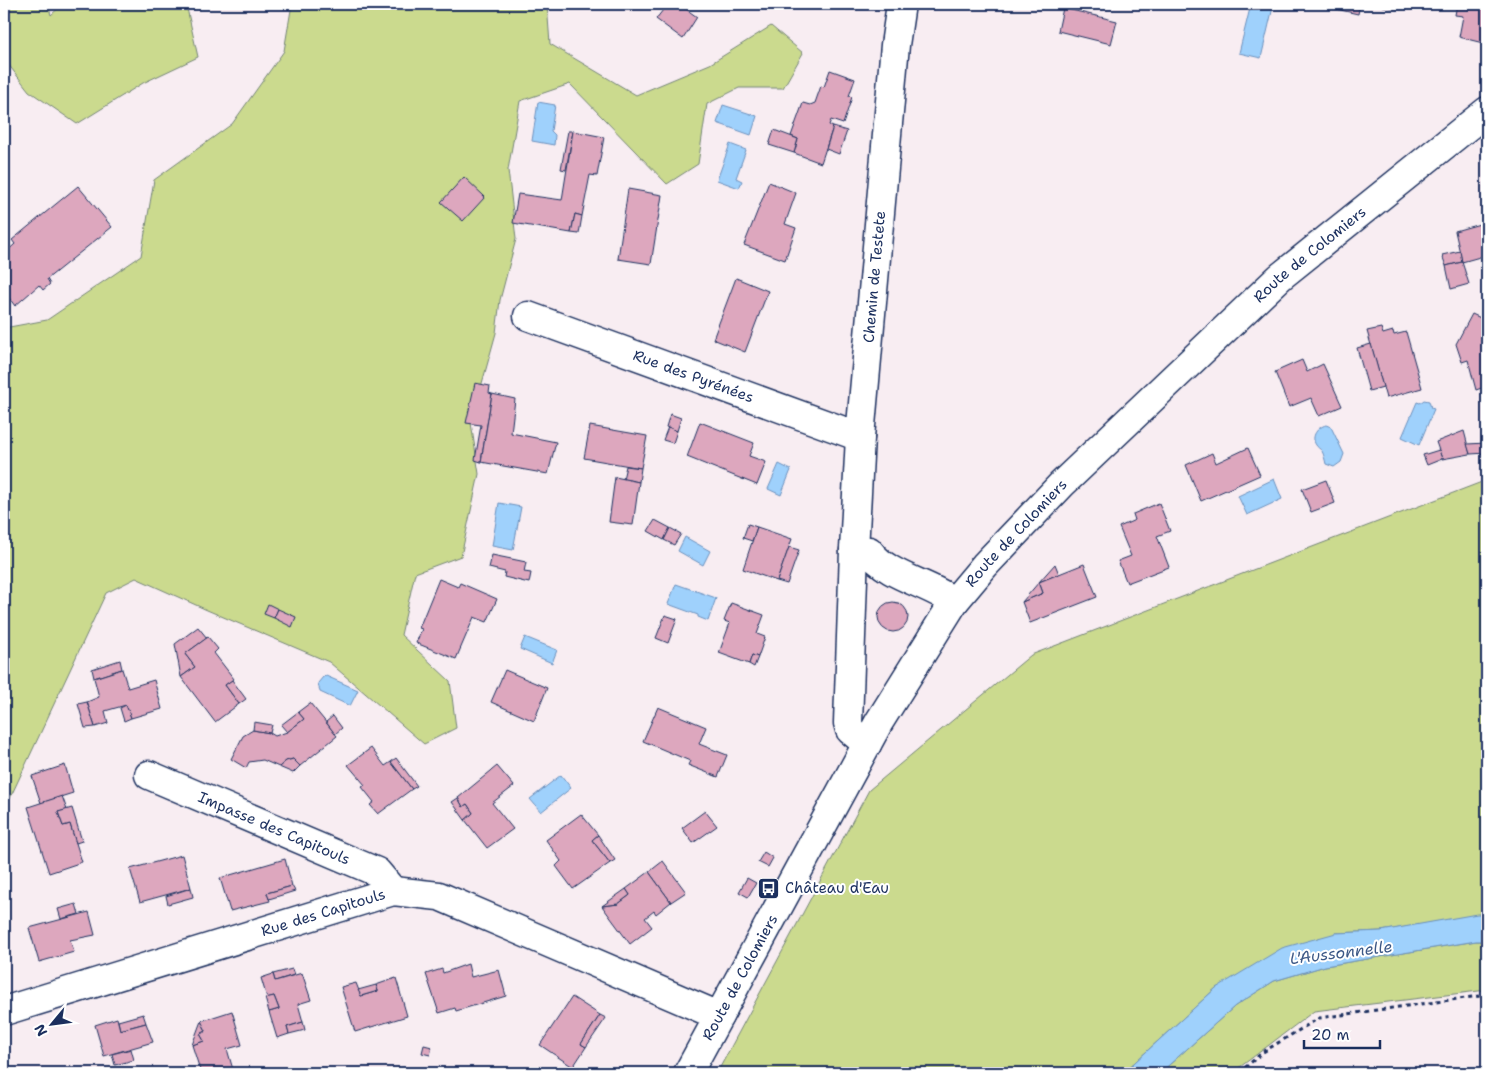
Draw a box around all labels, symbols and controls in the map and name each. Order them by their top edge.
street label: Route de Colomiers [1249,202,1370,307]
street label: Chemin de Testete [858,210,890,344]
street label: Rue des Pyrénées [630,345,757,407]
street label: Route de Colomiers [961,475,1071,591]
street label: Impasse des Capitouls [195,787,353,869]
bus stop icon: Château d'Eau [757,876,781,900]
place label: Château d'Eau [785,878,889,898]
street label: Rue des Capitouls [259,884,388,941]
street label: Route de Colomiers [698,911,782,1044]
water label: L'Aussonnelle [1288,936,1394,969]
north arrow [28,1000,78,1050]
scale bar [1304,1017,1380,1049]
text: N [30,1021,51,1040]
text: 20 m [1311,1025,1350,1045]

